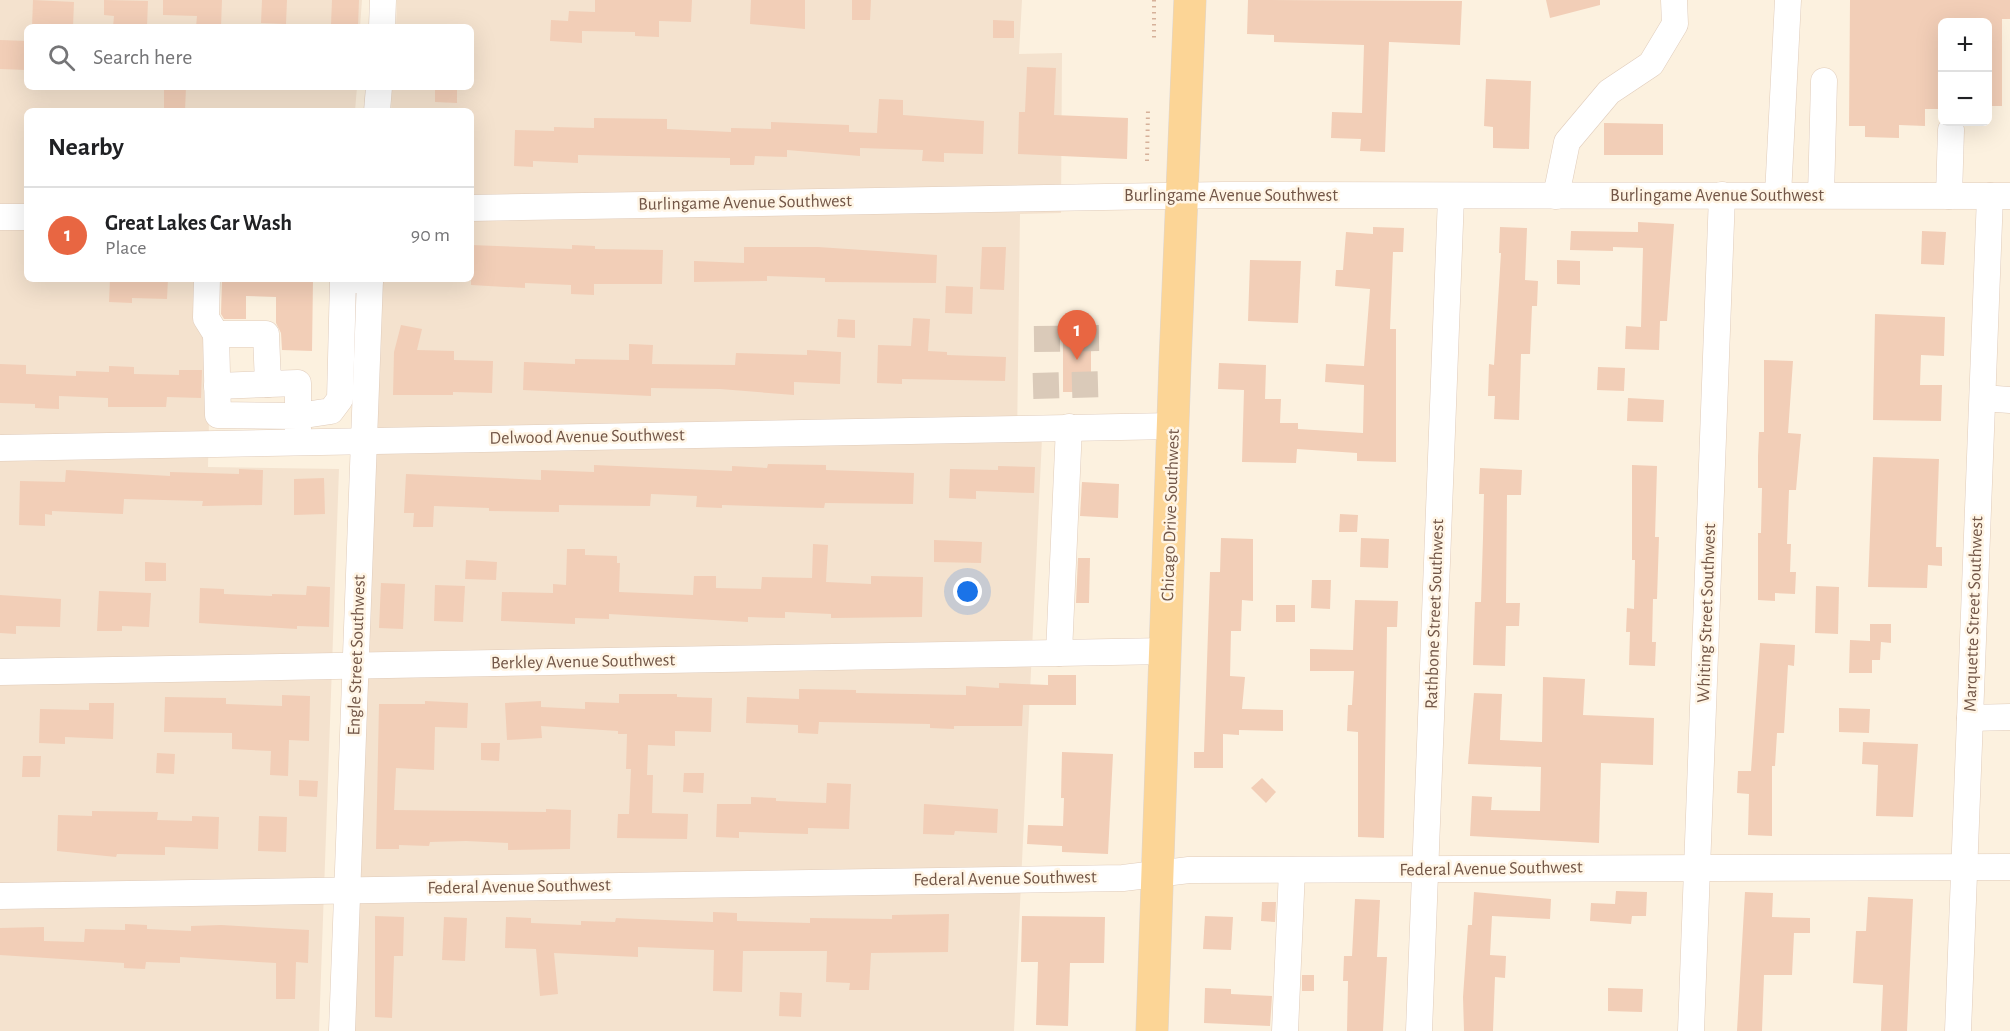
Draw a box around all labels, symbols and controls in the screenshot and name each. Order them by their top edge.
map controls [1938,18,1992,126]
button: + [1938,18,1992,72]
search box [24,24,474,90]
icon: search [45,41,78,74]
text: Search here [93,46,192,68]
button: − [1938,72,1992,126]
text: Nearby [48,134,124,160]
street label: Burlingame Avenue Southwest [1124,187,1338,205]
street label: Burlingame Avenue Southwest [1610,187,1824,205]
street label: Burlingame Avenue Southwest [638,192,852,214]
text: Great Lakes Car Wash [105,212,292,234]
text: 1 [64,225,71,245]
text: 90 m [411,225,450,245]
text: Place [105,238,146,258]
pin: 1 [1058,310,1096,360]
street label: Delwood Avenue Southwest [489,426,685,448]
street label: Chicago Drive Southwest [1159,428,1183,602]
street label: Marquette Street Southwest [1962,516,1986,712]
street label: Rathbone Street Southwest [1423,518,1447,709]
street label: Whiting Street Southwest [1695,523,1719,703]
street label: Engle Street Southwest [345,574,369,736]
your location [953,577,982,606]
street label: Berkley Avenue Southwest [491,651,675,673]
street label: Federal Avenue Southwest [1399,858,1583,880]
street label: Federal Avenue Southwest [913,868,1097,890]
street label: Federal Avenue Southwest [427,876,611,898]

